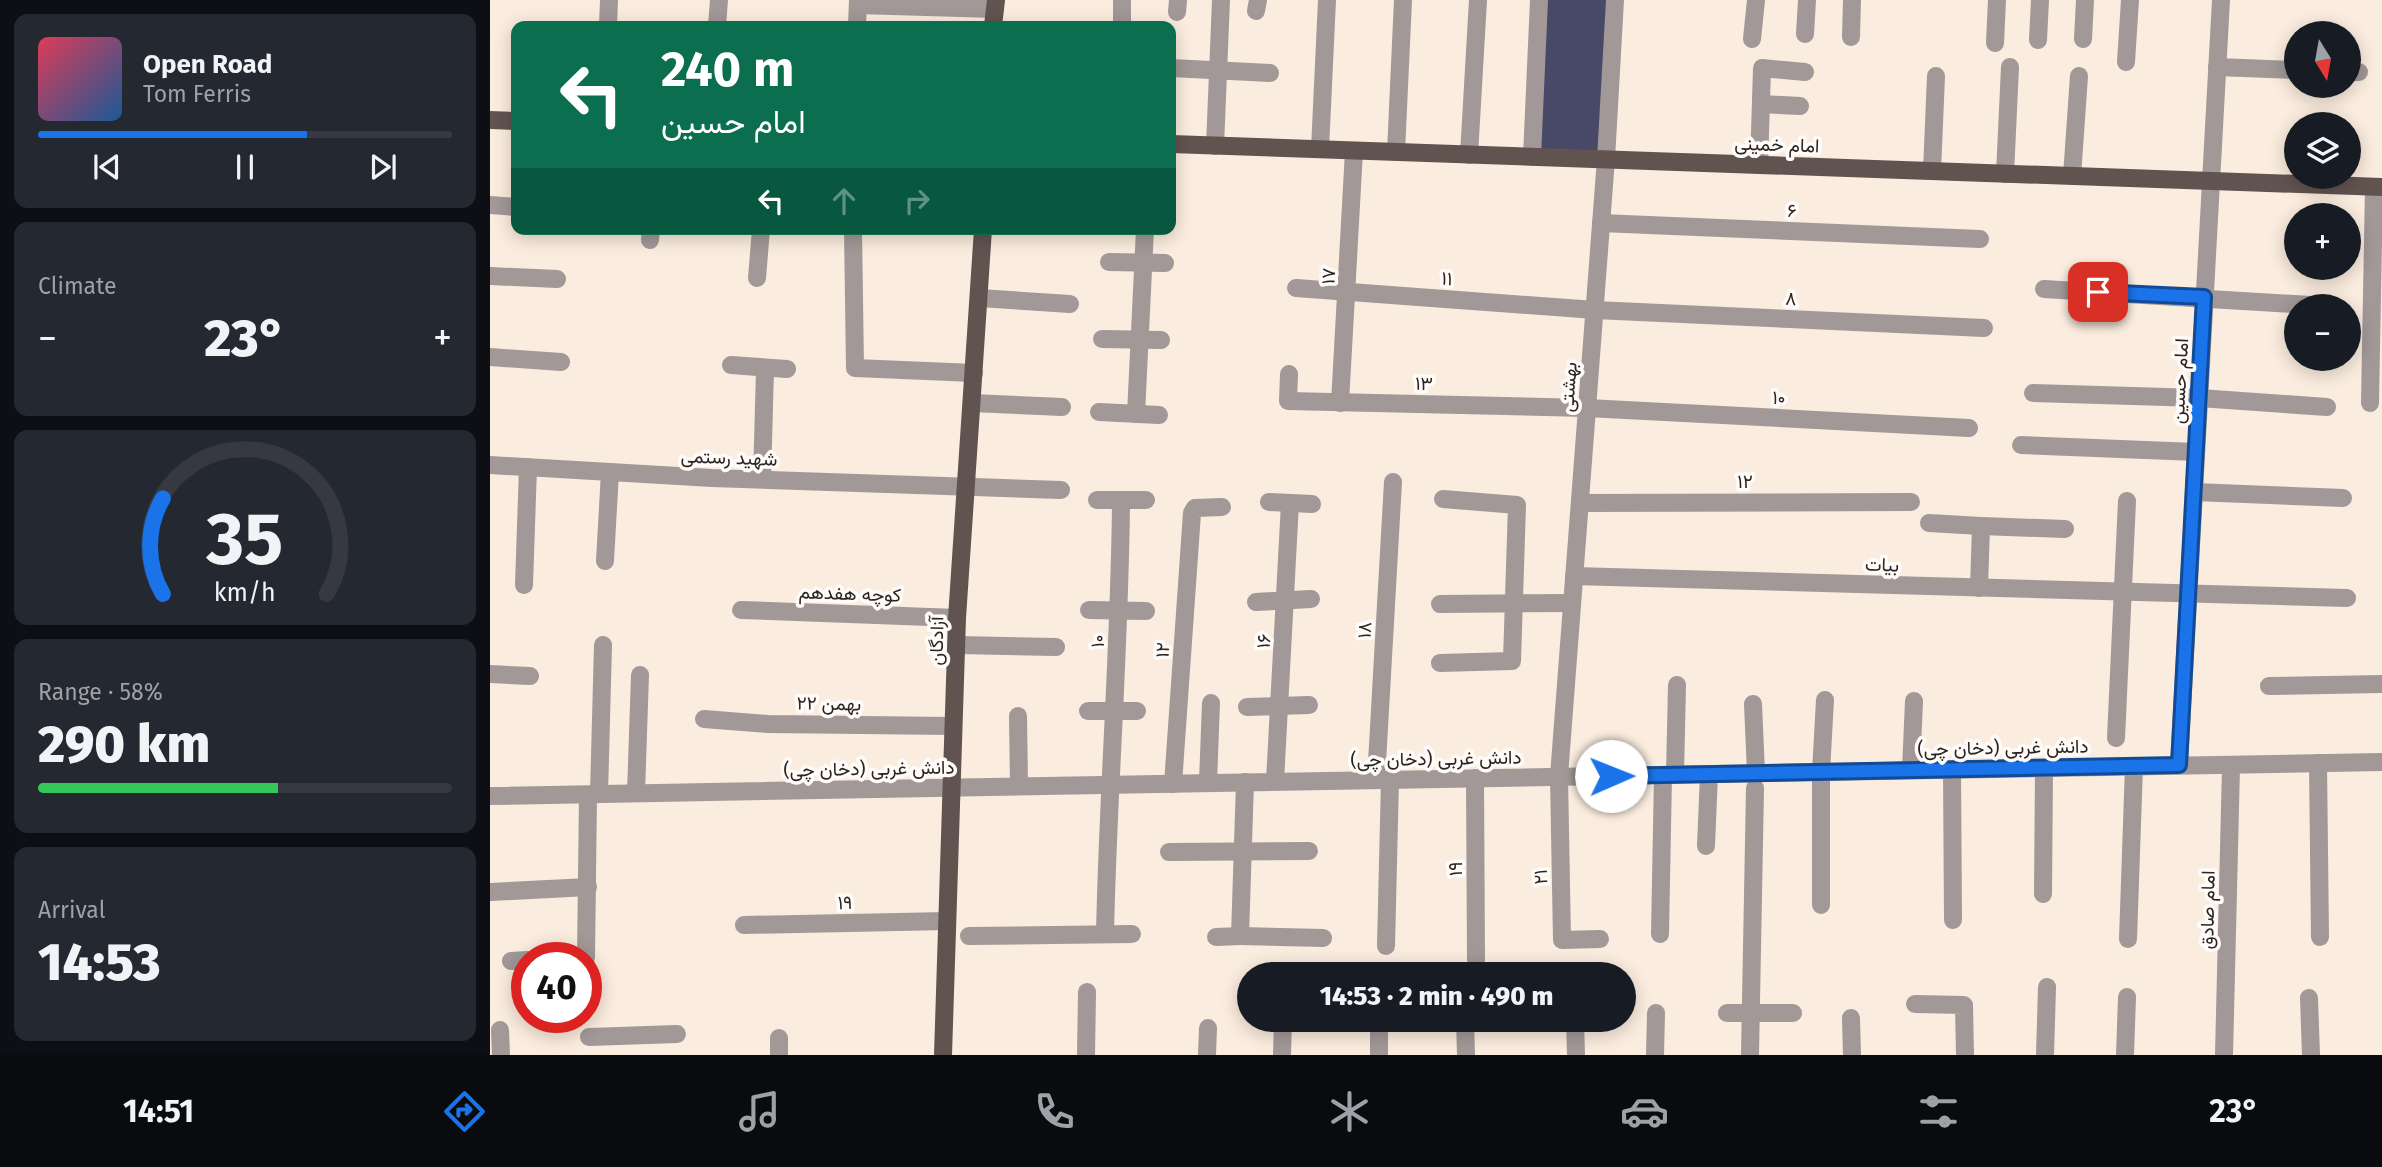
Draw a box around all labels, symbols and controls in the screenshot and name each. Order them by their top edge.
north arrow [2284,21,2361,98]
map controls [2284,21,2361,371]
text: 240 m [661,40,794,99]
text: Open Road [143,49,272,80]
icon: left [546,49,637,140]
text: Tom Ferris [143,80,251,108]
text: امام حسین [661,103,806,141]
button: layers [2284,112,2361,189]
street label: امام خمینی [1734,132,1820,158]
icon: previous [88,148,126,186]
icon: pause [226,148,264,186]
icon: next [364,148,402,186]
icon: left [752,182,790,220]
icon: ahead [825,182,863,220]
icon: right [898,182,936,220]
street label: ۶ [1787,199,1797,222]
button: + [2284,203,2361,280]
pin [2068,262,2128,322]
street label: ۱۷ [1317,267,1340,285]
street label: ۱۱ [1441,267,1453,290]
text: Climate [38,272,117,300]
icon: arrive [2079,273,2117,311]
street label: ۸ [1785,287,1797,310]
button: − [2284,294,2361,371]
text: 23° [204,307,286,370]
text: − [38,315,57,361]
text: + [433,315,452,361]
street label: امام حسین [2166,338,2194,425]
street label: بهشتی [1555,361,1582,413]
street label: ۱۳ [1415,372,1433,395]
street label: ۱۰ [1772,386,1786,409]
street label: شهید رستمی [680,444,778,471]
street label: ۱۲ [1737,470,1753,493]
text: 35 [206,496,283,583]
street label: بیات [1865,552,1899,577]
text: km/h [214,577,276,607]
street label: کوچه هفدهم [798,580,902,609]
street label: آزادگان [925,615,948,666]
street label: ۱۸ [1353,621,1376,639]
street label: ۱۶ [1252,633,1275,649]
street label: ۱۰ [1086,634,1109,648]
street label: ۱۲ [1150,641,1175,659]
text: Range · 58% [38,678,163,706]
street label: ۲۲ بهمن [796,691,861,716]
text: 290 km [38,713,210,776]
street label: دانش غربی (دخان چی) [1917,735,2089,762]
position arrow [1574,739,1648,813]
street label: دانش غربی (دخان چی) [1350,746,1522,773]
street label: دانش غربی (دخان چی) [783,756,955,783]
street label: ۱۹ [1444,862,1467,876]
street label: ۲۱ [1529,869,1552,885]
street label: امام صادق [2195,870,2221,950]
street label: ۱۹ [837,891,853,914]
text: Arrival [38,896,105,924]
text: 14:53 [38,931,161,994]
speed limit sign: 40 [511,942,602,1033]
text: 14:53 · 2 min · 490 m [1320,981,1553,1012]
icon: directions [440,1087,489,1136]
icon: music [735,1087,784,1136]
icon: phone [1030,1087,1079,1136]
icon: climate [1325,1087,1374,1136]
icon: car [1620,1087,1669,1136]
icon: filters [1914,1087,1963,1136]
text: 14:51 [123,1092,194,1130]
text: 23° [2209,1092,2259,1130]

